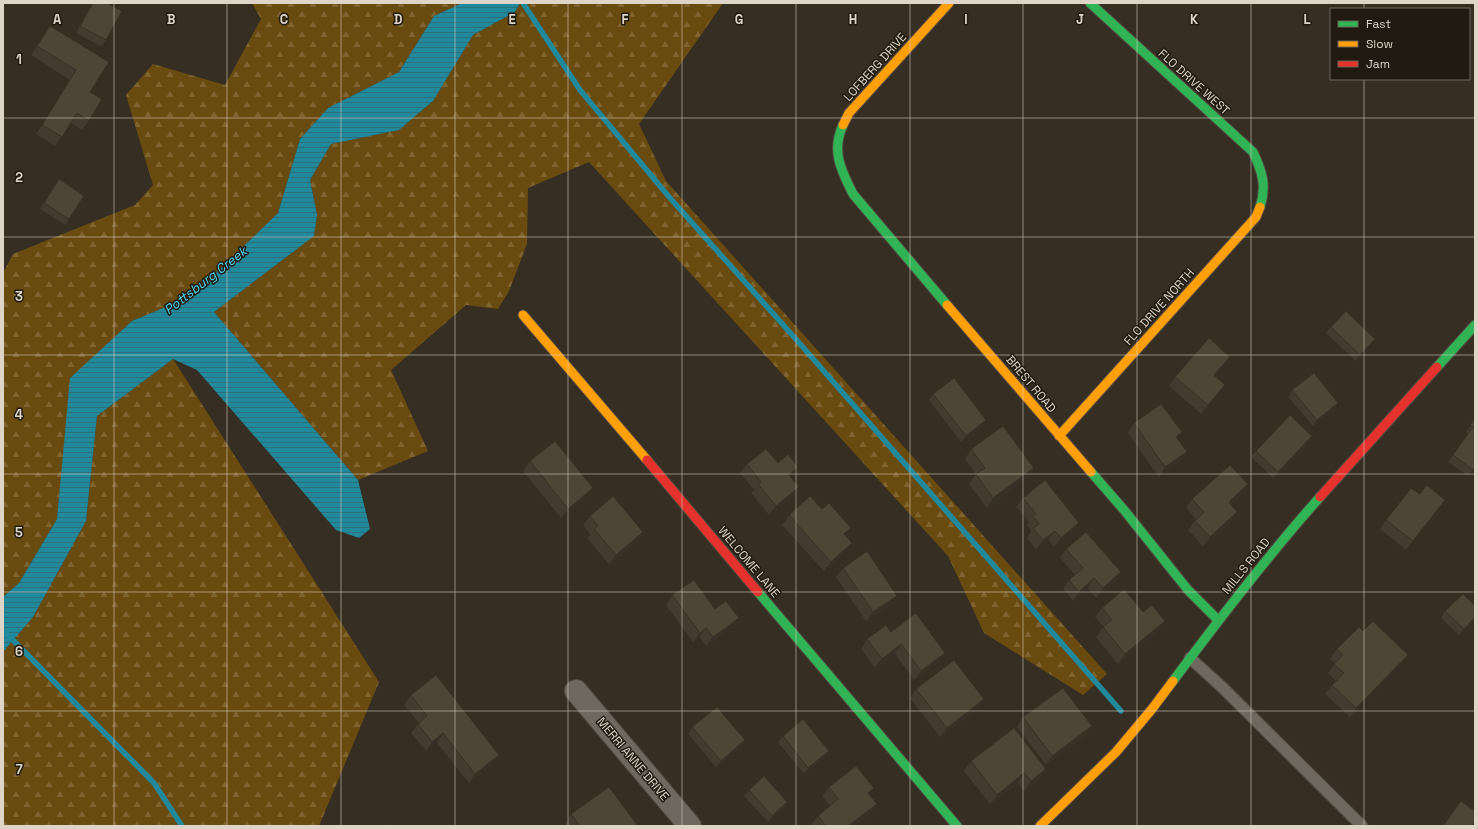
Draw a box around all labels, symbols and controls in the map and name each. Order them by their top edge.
legend [1330,8,1470,80]
text: A [53,11,62,28]
text: B [167,11,176,28]
text: C [280,11,288,28]
text: D [394,11,403,28]
text: E [508,11,516,28]
text: F [622,11,629,28]
text: G [735,11,743,28]
text: H [849,11,857,28]
text: I [964,11,968,28]
text: J [1076,11,1084,28]
text: K [1190,11,1199,28]
text: L [1303,11,1311,28]
text: Fast [1366,16,1391,32]
street label: LOFBERG DRIVE [840,29,910,105]
text: Slow [1366,36,1393,52]
street label: FLO DRIVE WEST [1155,46,1233,118]
text: 1 [16,51,22,68]
text: Jam [1366,56,1390,72]
text: 2 [15,169,23,186]
water label: Pottsburg Creek [160,241,252,318]
street label: FLO DRIVE NORTH [1120,265,1198,349]
text: 3 [15,288,23,305]
street label: BREST ROAD [1002,352,1060,416]
text: 4 [15,406,23,423]
street label: WELCOME LANE [714,523,784,601]
text: 5 [15,524,23,541]
street label: MILLS ROAD [1218,535,1274,597]
text: 6 [15,643,23,660]
street label: MERRI ANNE DRIVE [593,714,673,804]
text: 7 [15,761,23,778]

